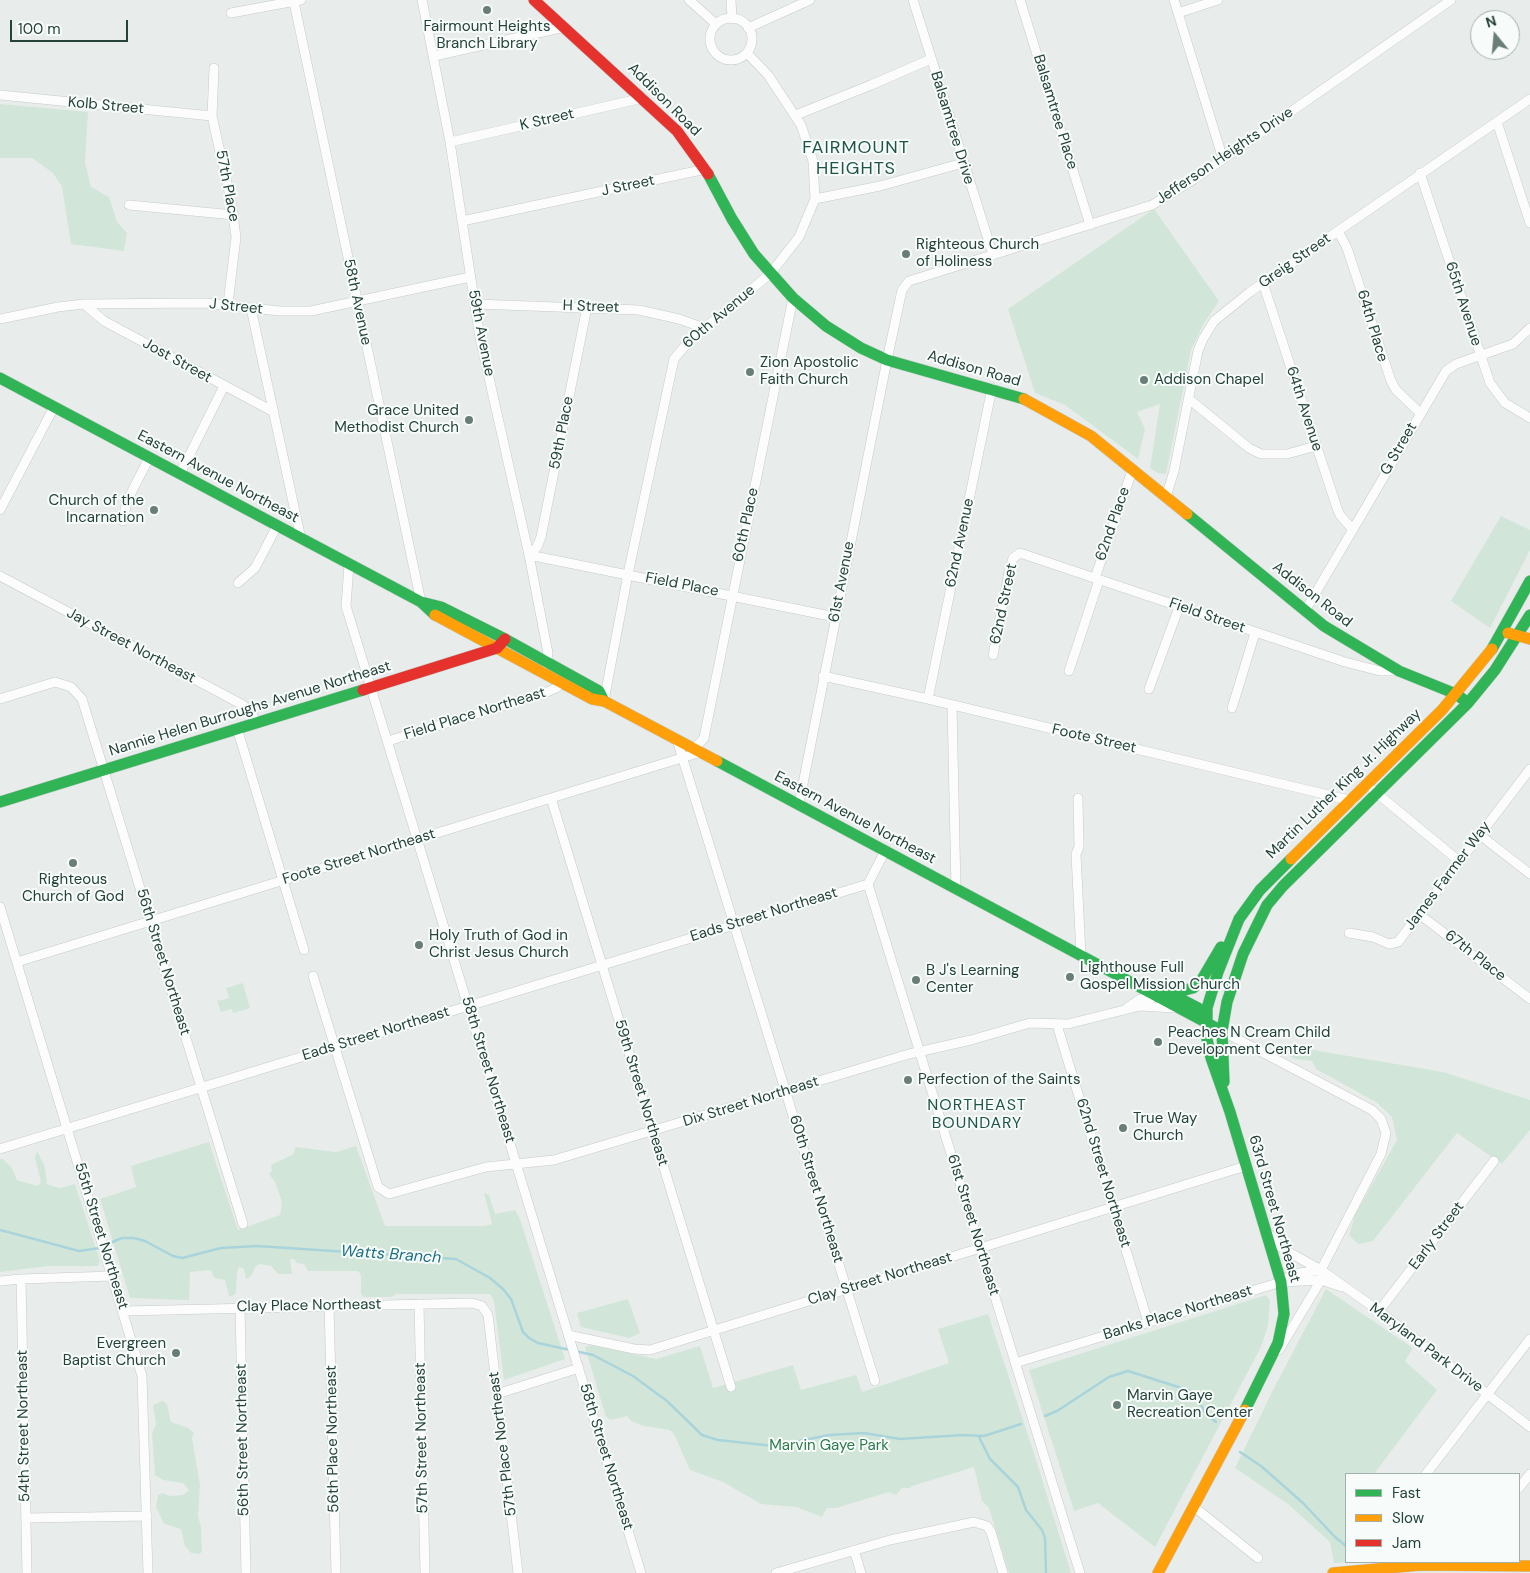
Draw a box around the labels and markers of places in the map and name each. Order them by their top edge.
marker: Fairmount Heights Branch Library [481,4,493,16]
place label: Fairmount Heights Branch Library [424,18,550,53]
place label: Righteous Church of Holiness [916,236,1039,271]
marker: Righteous Church of Holiness [900,248,912,260]
place label: Zion Apostolic Faith Church [760,354,859,389]
marker: Zion Apostolic Faith Church [744,366,756,378]
place label: Addison Chapel [1154,371,1264,389]
marker: Addison Chapel [1138,374,1150,386]
place label: Grace United Methodist Church [334,402,459,437]
marker: Grace United Methodist Church [463,414,475,426]
place label: Church of the Incarnation [49,492,144,527]
marker: Church of the Incarnation [148,504,160,516]
marker: Righteous Church of God [67,857,79,869]
place label: Righteous Church of God [22,871,124,906]
place label: Holy Truth of God in Christ Jesus Church [429,927,569,962]
marker: Holy Truth of God in Christ Jesus Church [413,939,425,951]
place label: Lighthouse Full Gospel Mission Church [1080,959,1240,994]
place label: B J's Learning Center [926,962,1019,997]
marker: Lighthouse Full Gospel Mission Church [1064,971,1076,983]
marker: B J's Learning Center [910,974,922,986]
place label: Peaches N Cream Child Development Center [1168,1024,1330,1059]
marker: Peaches N Cream Child Development Center [1152,1036,1164,1048]
place label: Perfection of the Saints [918,1071,1080,1089]
marker: Perfection of the Saints [902,1074,914,1086]
place label: True Way Church [1133,1110,1197,1145]
marker: True Way Church [1117,1122,1129,1134]
place label: Evergreen Baptist Church [63,1335,166,1370]
marker: Evergreen Baptist Church [170,1347,182,1359]
place label: Marvin Gaye Recreation Center [1127,1387,1253,1422]
marker: Marvin Gaye Recreation Center [1111,1399,1123,1411]

